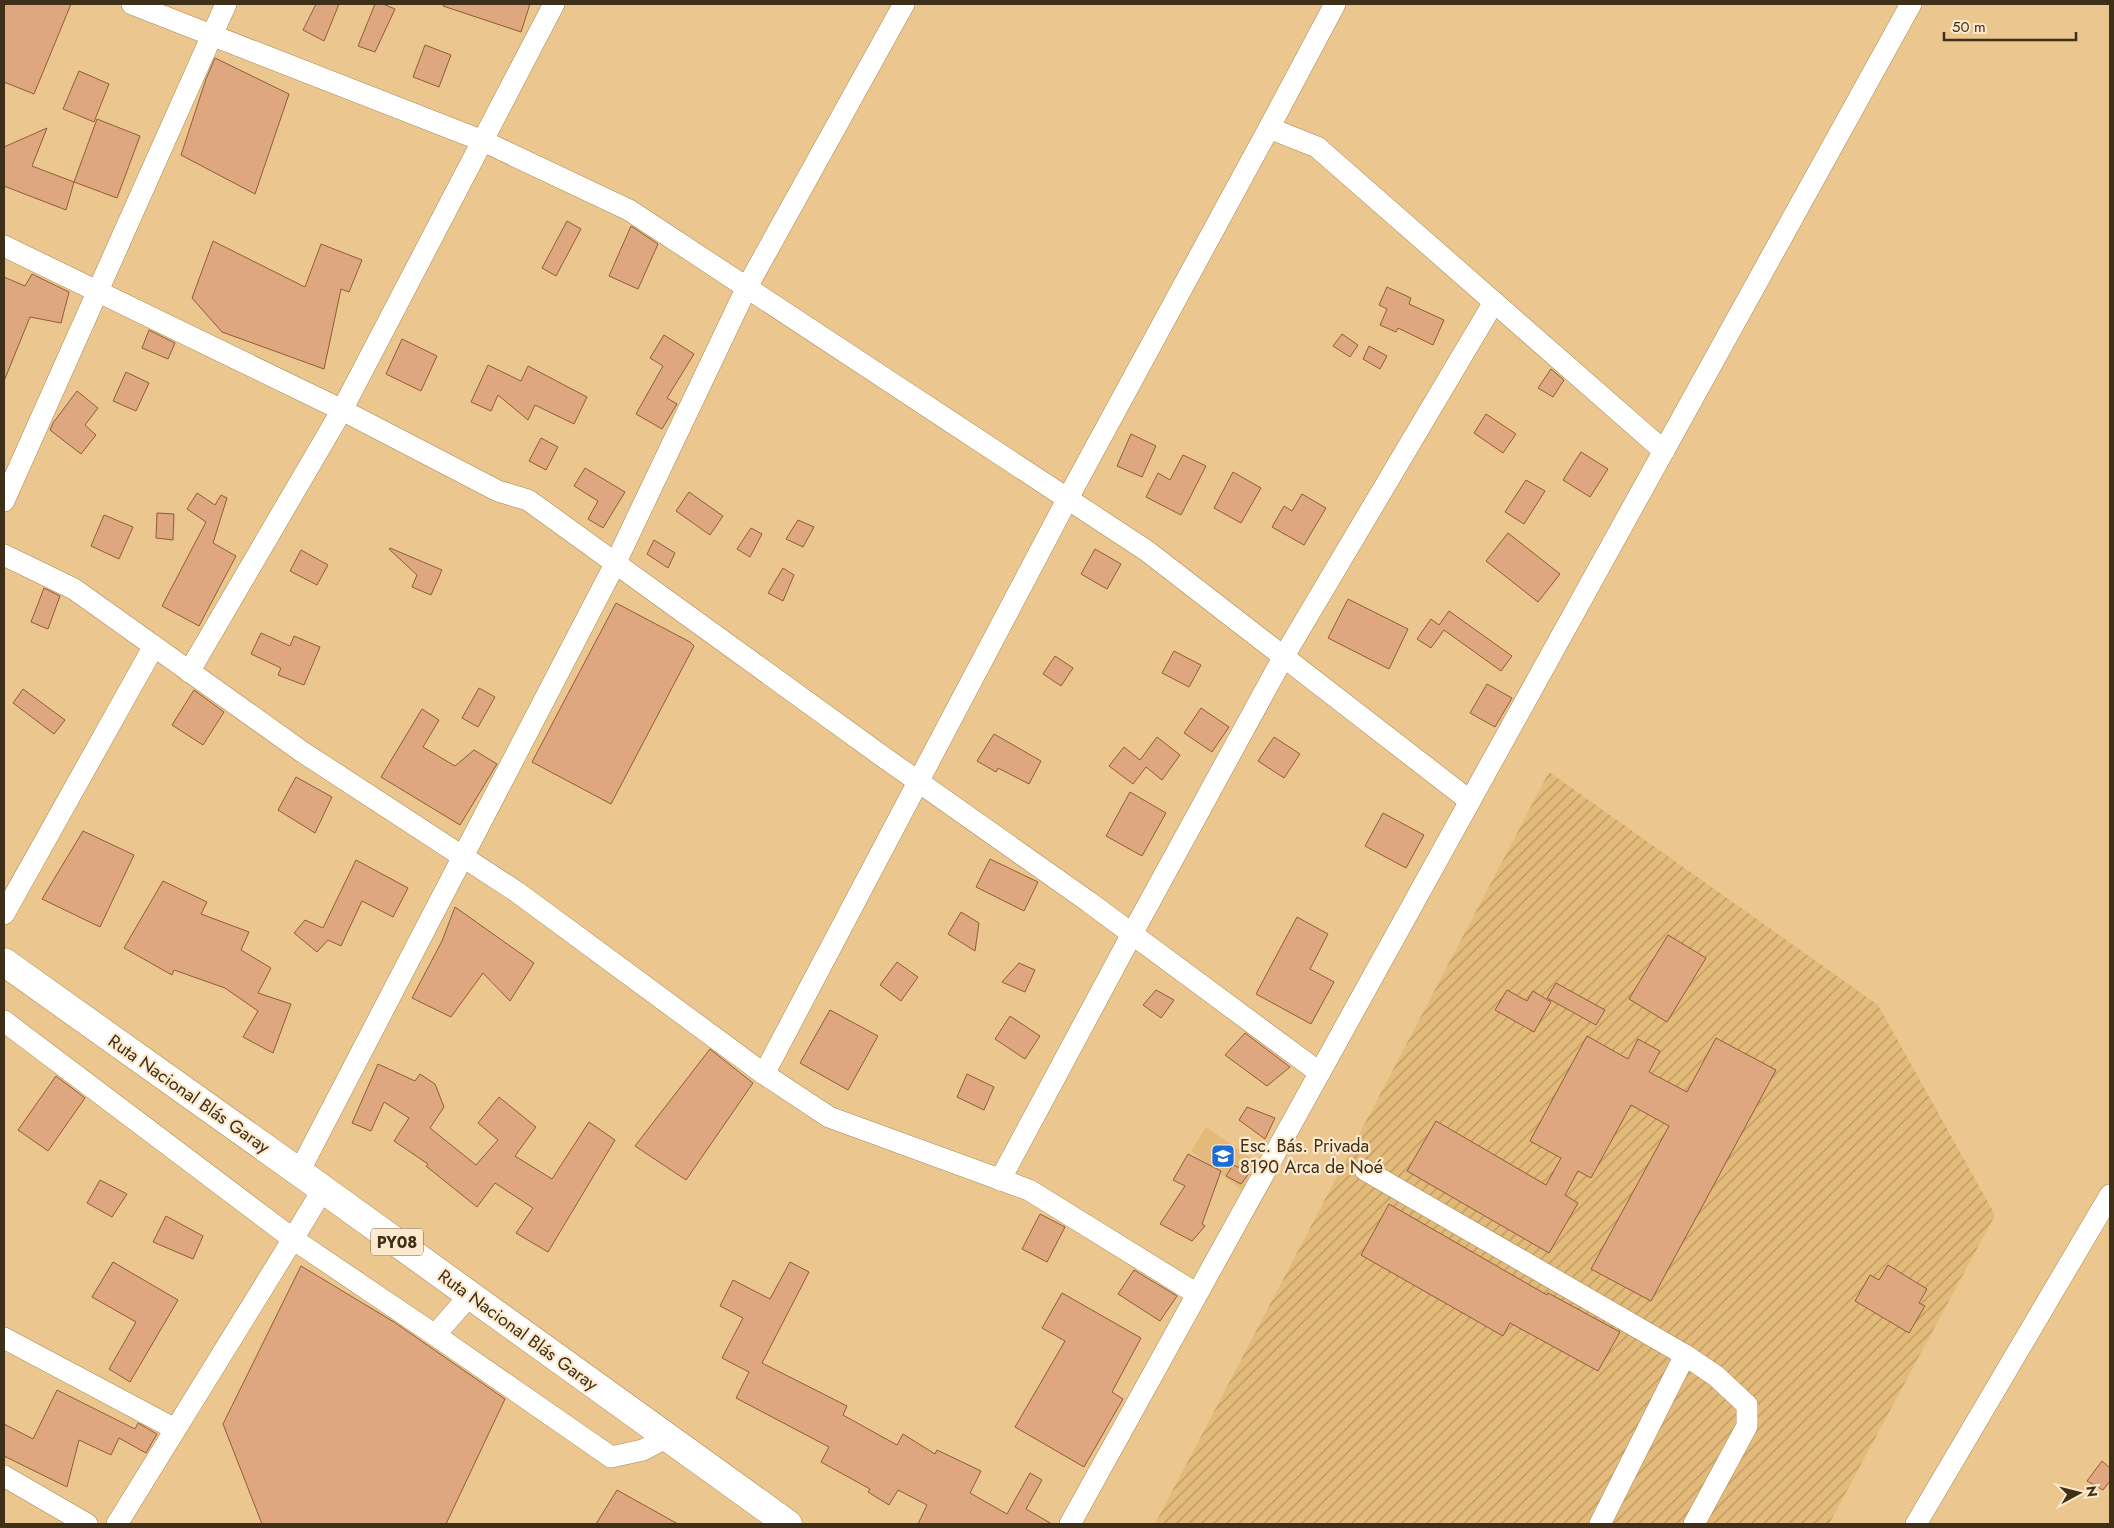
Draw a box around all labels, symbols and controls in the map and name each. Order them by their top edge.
scale bar [1944,10,2076,42]
text: 50 m [1952,16,1986,38]
street label: Ruta Nacional Blás Garay [103,1028,275,1160]
place label: Esc. Bás. Privada 8190 Arca de Noé [1240,1133,1383,1180]
school or university icon: Esc. Bás. Privada 8190 Arca de Noé [1210,1143,1236,1169]
road number: PY08 [371,1228,423,1256]
street label: Ruta Nacional Blás Garay [433,1263,603,1397]
north arrow [2054,1468,2104,1518]
text: N [2081,1485,2103,1498]

